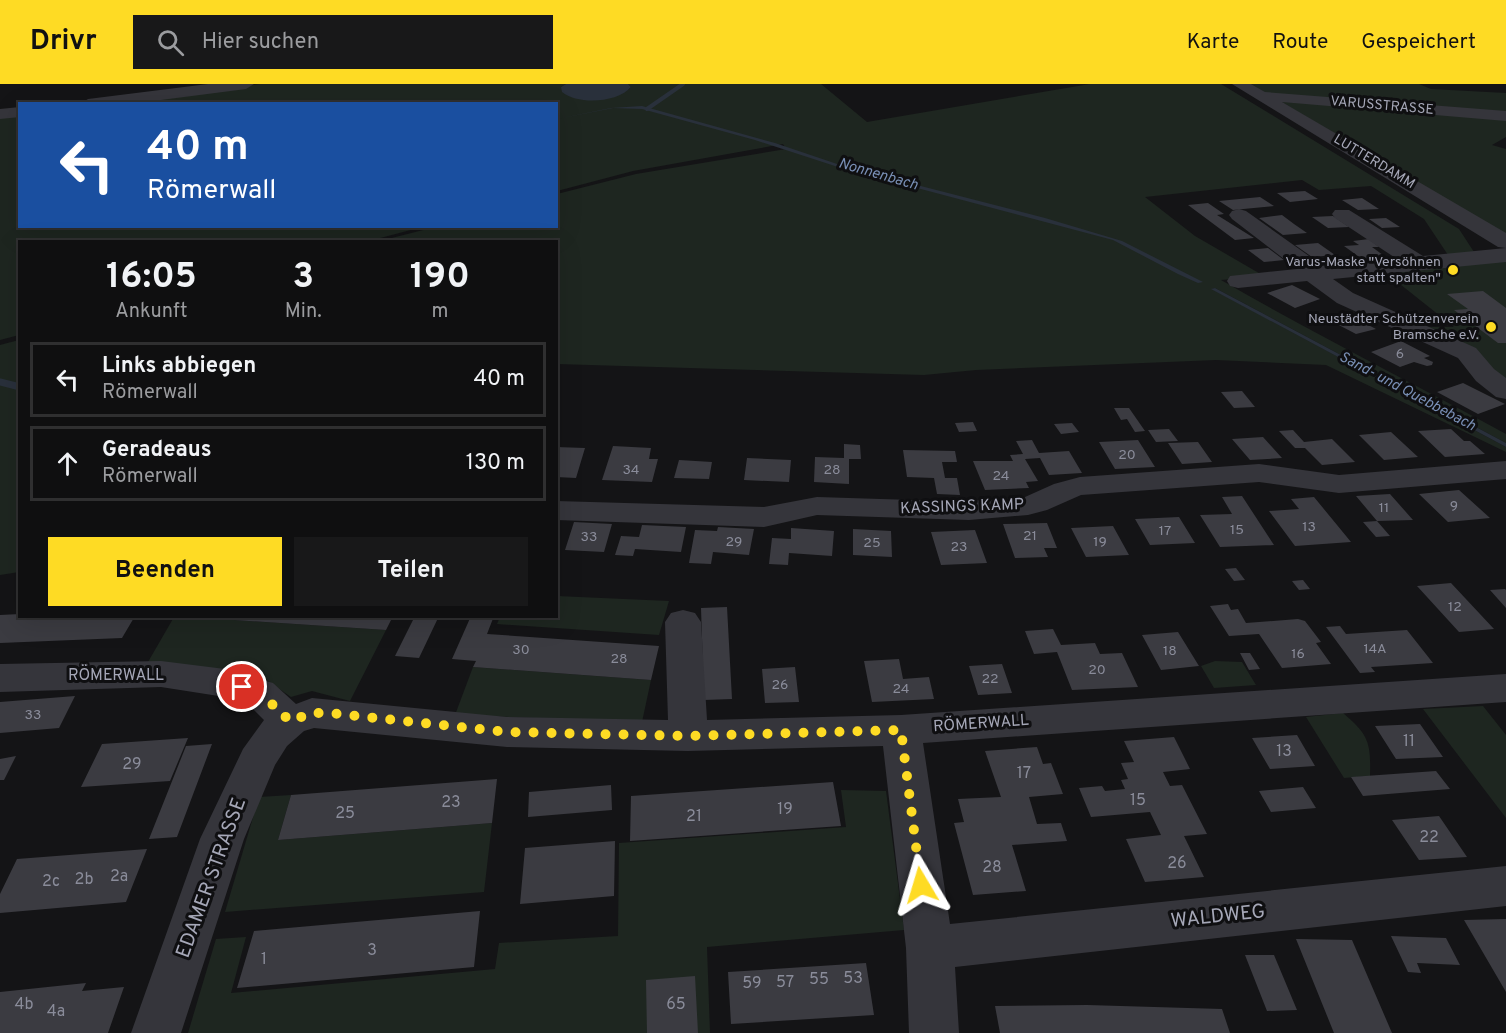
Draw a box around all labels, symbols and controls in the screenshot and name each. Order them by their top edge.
search box [133,15,553,69]
text: Drivr [30,24,97,60]
icon: search [154,26,187,59]
text: Hier suchen [202,29,319,56]
text: Karte [1187,29,1239,56]
text: Route [1272,29,1328,56]
text: Gespeichert [1361,29,1476,56]
street label: VARUSSTRASSE [1330,93,1434,119]
text: 40 m [147,122,249,175]
icon: left [48,126,126,204]
street label: LUTTERDAMM [1330,131,1418,193]
water label: Nonnenbach [836,155,920,195]
text: Römerwall [147,174,276,208]
place label: Varus-Maske "Versöhnen statt spalten" [1285,254,1441,287]
text: 16:05 [106,255,197,301]
text: 3 [292,255,314,301]
text: 190 [410,255,470,301]
marker: Varus-Maske "Versöhnen statt spalten" [1446,263,1460,277]
text: Ankunft [115,299,187,325]
text: Min. [285,299,322,325]
text: m [431,299,448,325]
place label: Neustädter Schützenverein Bramsche e.V. [1308,311,1479,344]
marker: Neustädter Schützenverein Bramsche e.V. [1484,320,1498,334]
house number: 6 [1396,346,1404,363]
water label: Sand- und Quebbebach [1335,348,1479,436]
text: Links abbiegen [102,353,256,380]
icon: left [51,363,84,396]
text: 40 m [473,366,525,393]
text: Römerwall [102,380,198,406]
text: Geradeaus [102,437,212,464]
icon: ahead [51,447,84,480]
house number: 20 [1118,447,1136,464]
text: 130 m [466,450,525,477]
house number: 34 [622,462,640,479]
house number: 28 [823,462,841,479]
text: Römerwall [102,464,198,490]
house number: 24 [992,468,1010,485]
street label: KASSINGS KAMP [900,495,1024,519]
house number: 9 [1450,498,1458,515]
house number: 11 [1379,500,1389,517]
house number: 13 [1302,519,1316,536]
house number: 15 [1230,522,1244,539]
house number: 17 [1159,523,1171,540]
house number: 21 [1023,528,1037,545]
house number: 33 [581,529,597,546]
house number: 29 [726,534,742,551]
house number: 19 [1093,534,1107,551]
house number: 25 [863,535,881,552]
button: Beenden [48,537,282,606]
button: Teilen [294,537,528,606]
house number: 23 [951,539,968,556]
house number: 12 [1448,599,1462,616]
house number: 14A [1364,641,1386,658]
house number: 30 [512,642,530,659]
house number: 18 [1163,643,1177,660]
house number: 16 [1291,646,1305,663]
house number: 28 [610,651,628,668]
pin [216,661,267,712]
house number: 20 [1088,662,1106,679]
street label: RÖMERWALL [68,664,164,686]
icon: arrive [225,670,258,703]
house number: 22 [981,671,999,688]
house number: 26 [772,677,788,694]
house number: 24 [892,681,910,698]
house number: 33 [25,707,41,724]
street label: RÖMERWALL [932,709,1030,737]
house number: 11 [1403,732,1415,752]
house number: 13 [1276,742,1292,762]
house number: 29 [122,755,142,775]
house number: 17 [1017,764,1031,784]
house number: 15 [1130,791,1146,811]
house number: 23 [441,793,461,813]
street label: EDAMER STRASSE [171,794,253,962]
house number: 19 [777,800,793,820]
house number: 25 [335,804,355,824]
house number: 21 [686,807,702,827]
house number: 22 [1419,828,1439,848]
position arrow [889,853,953,917]
house number: 26 [1167,854,1187,874]
house number: 28 [982,858,1002,878]
house number: 2a [110,867,128,887]
house number: 2b [75,870,93,890]
house number: 2c [42,872,60,892]
street label: WALDWEG [1169,899,1267,935]
house number: 3 [367,941,377,961]
house number: 1 [261,950,267,970]
house number: 53 [843,969,863,989]
house number: 55 [809,970,829,990]
house number: 57 [776,973,794,993]
house number: 59 [742,974,762,994]
house number: 4b [15,995,33,1015]
house number: 65 [666,995,686,1015]
house number: 4a [47,1002,65,1022]

